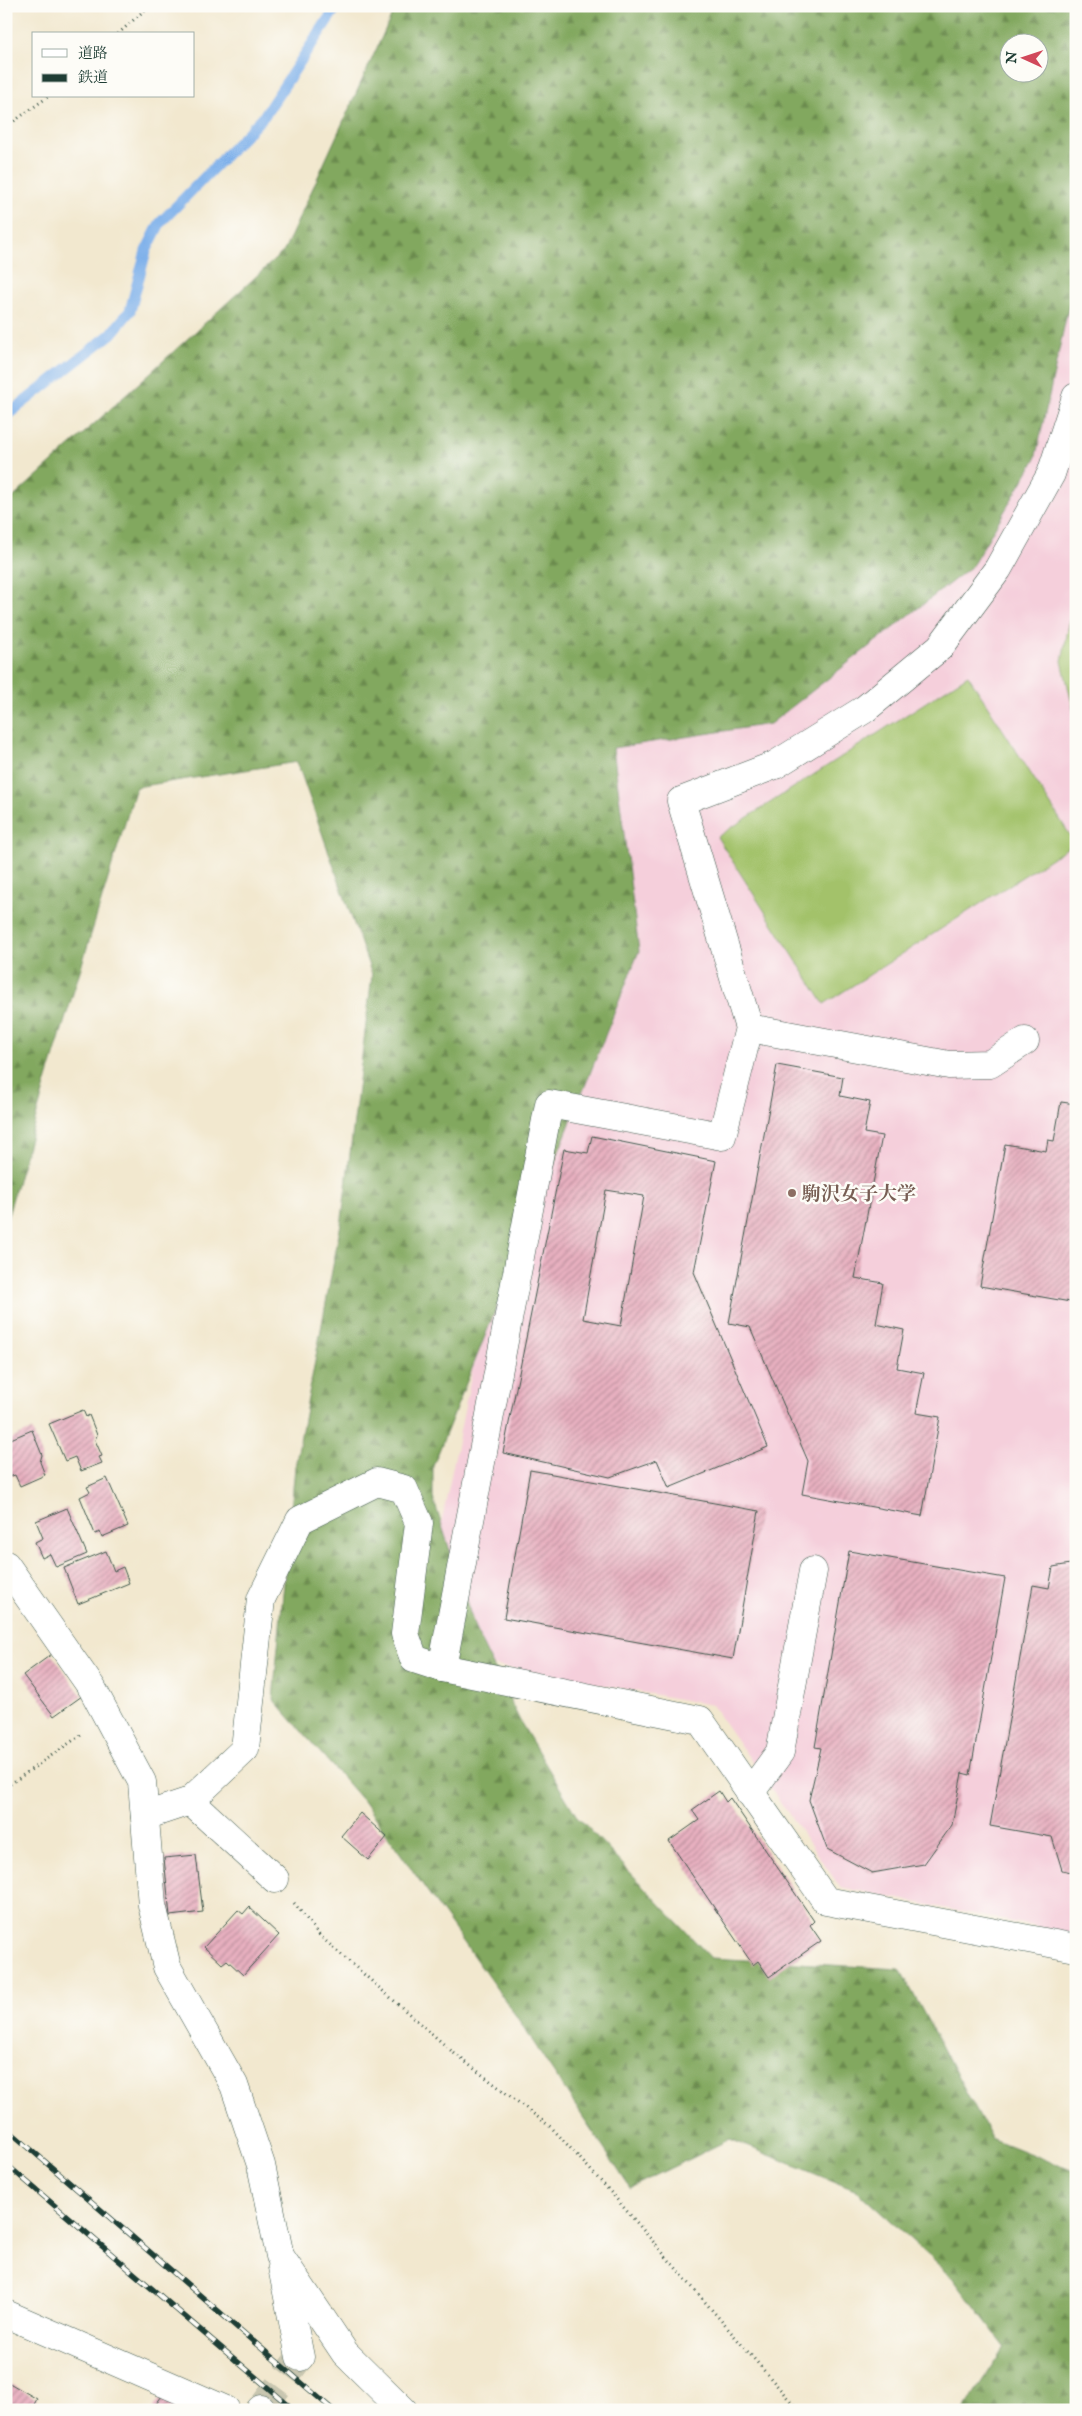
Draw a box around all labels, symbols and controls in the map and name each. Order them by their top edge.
legend [32,32,195,98]
north arrow [1000,32,1050,82]
text: 道路 [78,44,108,63]
text: N [1003,51,1021,65]
text: 鉄道 [78,68,108,87]
place label: 駒沢女子大学 [802,1183,916,1207]
marker: 駒沢女子大学 [786,1187,798,1199]

